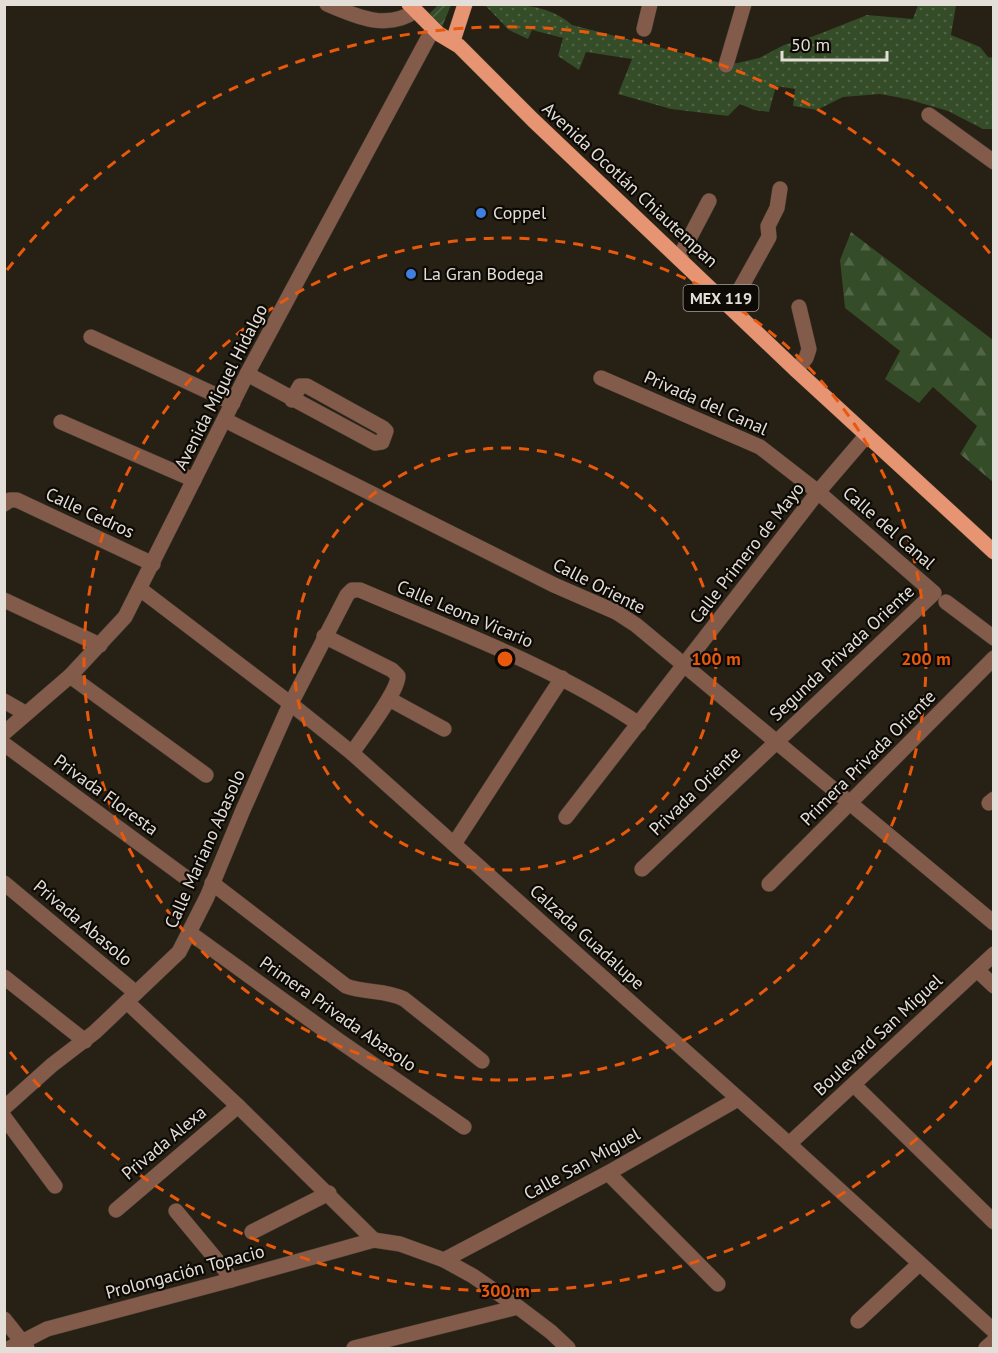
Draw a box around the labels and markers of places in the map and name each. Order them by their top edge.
place label: Coppel [493,201,547,224]
marker: Coppel [474,206,488,220]
place label: La Gran Bodega [423,262,544,285]
marker: La Gran Bodega [404,267,418,281]
centre of rings [495,649,515,669]

